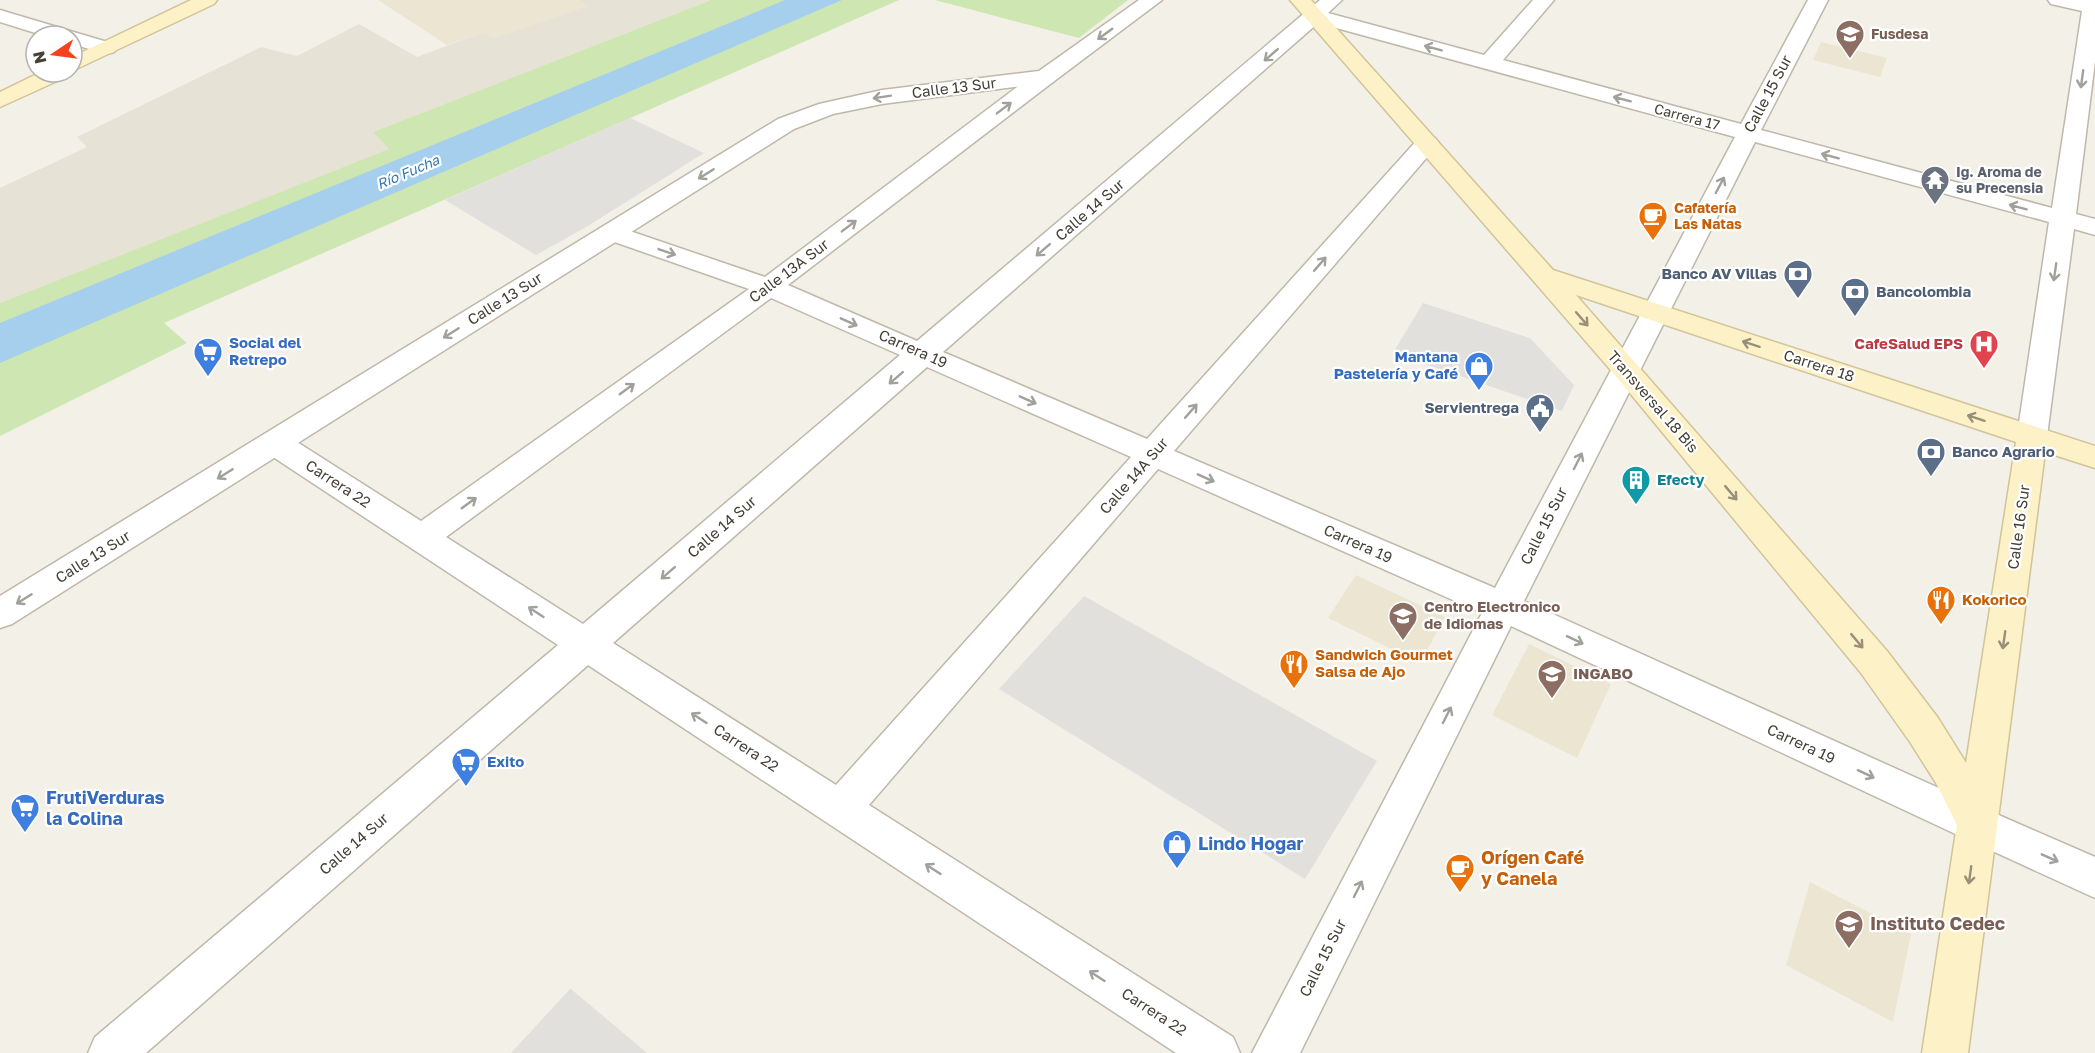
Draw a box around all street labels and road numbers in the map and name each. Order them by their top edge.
street label: Calle 15 Sur [1739,52,1795,135]
street label: Calle 13 Sur [911,73,997,101]
street label: Carrera 17 [1652,100,1722,133]
street label: Calle 14 Sur [1051,174,1128,244]
street label: Calle 13A Sur [745,234,832,306]
street label: Calle 13 Sur [464,268,545,328]
street label: Carrera 19 [876,325,951,371]
street label: Carrera 18 [1782,345,1857,385]
street label: Transversal 18 Bis [1605,347,1703,456]
street label: Calle 14A Sur [1095,433,1171,517]
street label: Carrera 22 [303,455,375,511]
street label: Calle 16 Sur [2003,483,2033,570]
street label: Calle 15 Sur [1516,484,1570,567]
street label: Calle 14 Sur [683,491,760,561]
street label: Carrera 19 [1321,520,1396,566]
street label: Calle 13 Sur [52,526,133,586]
street label: Carrera 22 [711,719,783,775]
street label: Carrera 19 [1764,719,1838,767]
street label: Calle 14 Sur [315,808,392,878]
street label: Calle 15 Sur [1295,916,1349,999]
street label: Carrera 22 [1119,983,1191,1039]

